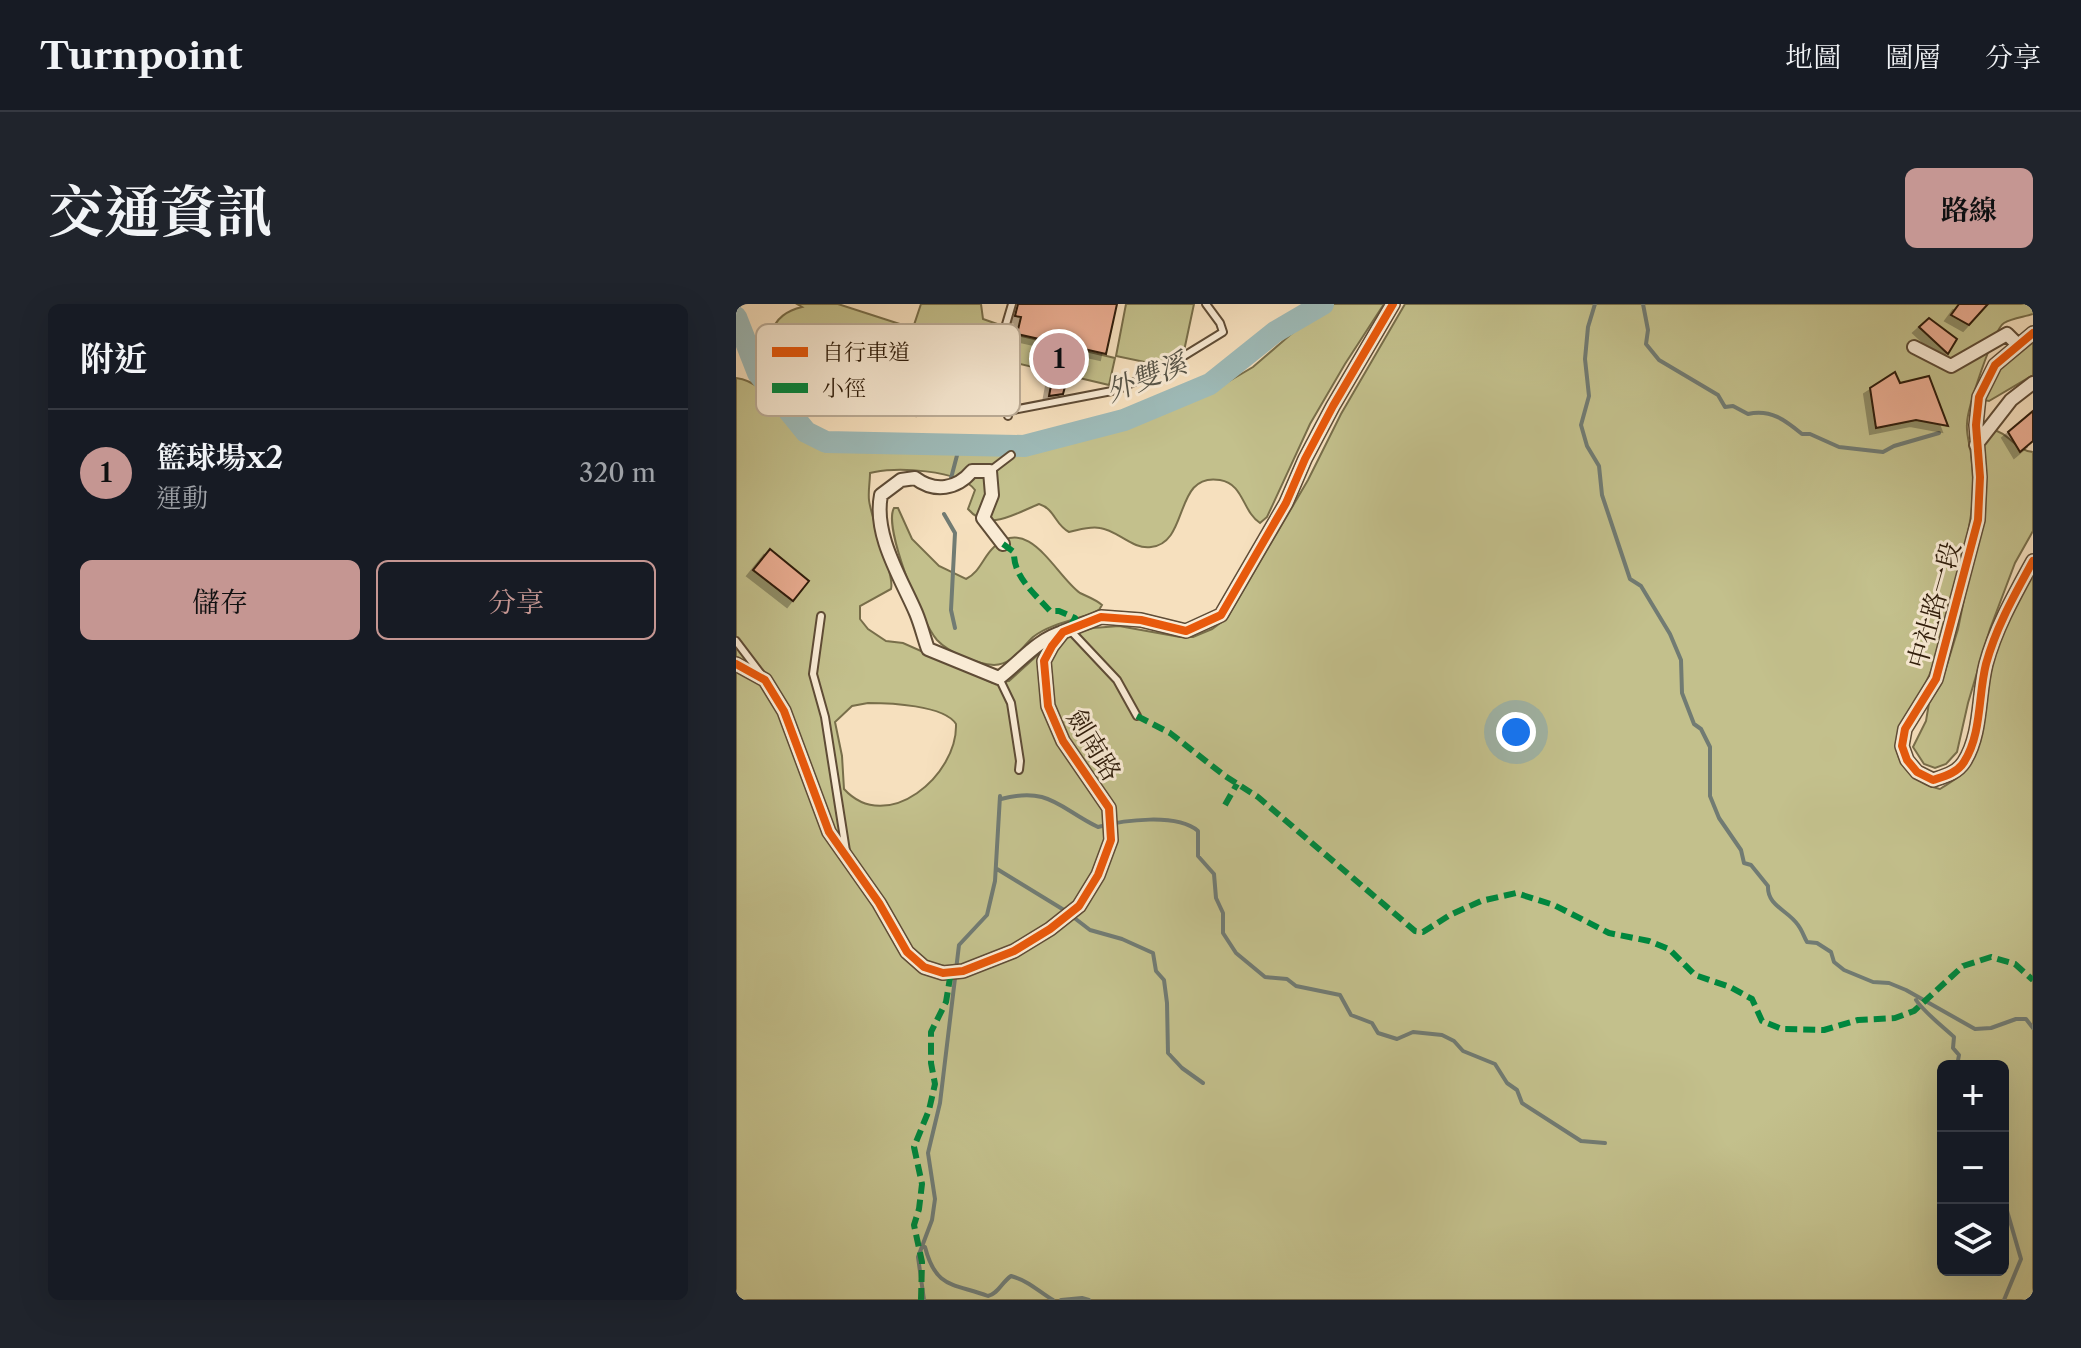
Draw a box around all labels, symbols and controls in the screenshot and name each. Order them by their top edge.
text: Turnpoint [40,32,242,79]
text: 地圖 [1785,40,1841,74]
text: 圖層 [1885,40,1941,74]
text: 分享 [1985,40,2041,74]
button: 路線 [1905,168,2033,248]
text: 交通資訊 [48,178,272,247]
legend [756,324,1020,416]
pin: 1 [1033,329,1085,389]
text: 附近 [80,338,148,380]
text: 自行車道 [822,339,910,366]
water label: 外雙溪 [1101,344,1194,408]
text: 小徑 [822,375,866,402]
text: 籃球場x2 [156,439,283,476]
text: 1 [100,457,112,489]
text: 320 m [579,457,656,489]
text: 運動 [156,482,208,514]
street label: 中社路一段 [1901,538,1967,672]
button: 儲存 [80,560,360,640]
button: 分享 [376,560,656,640]
street label: 劍南路 [1060,703,1128,787]
your location [1496,712,1536,752]
map controls [1937,1060,2009,1276]
button: + [1937,1060,2009,1132]
button: − [1937,1132,2009,1204]
button: layers [1937,1204,2009,1276]

